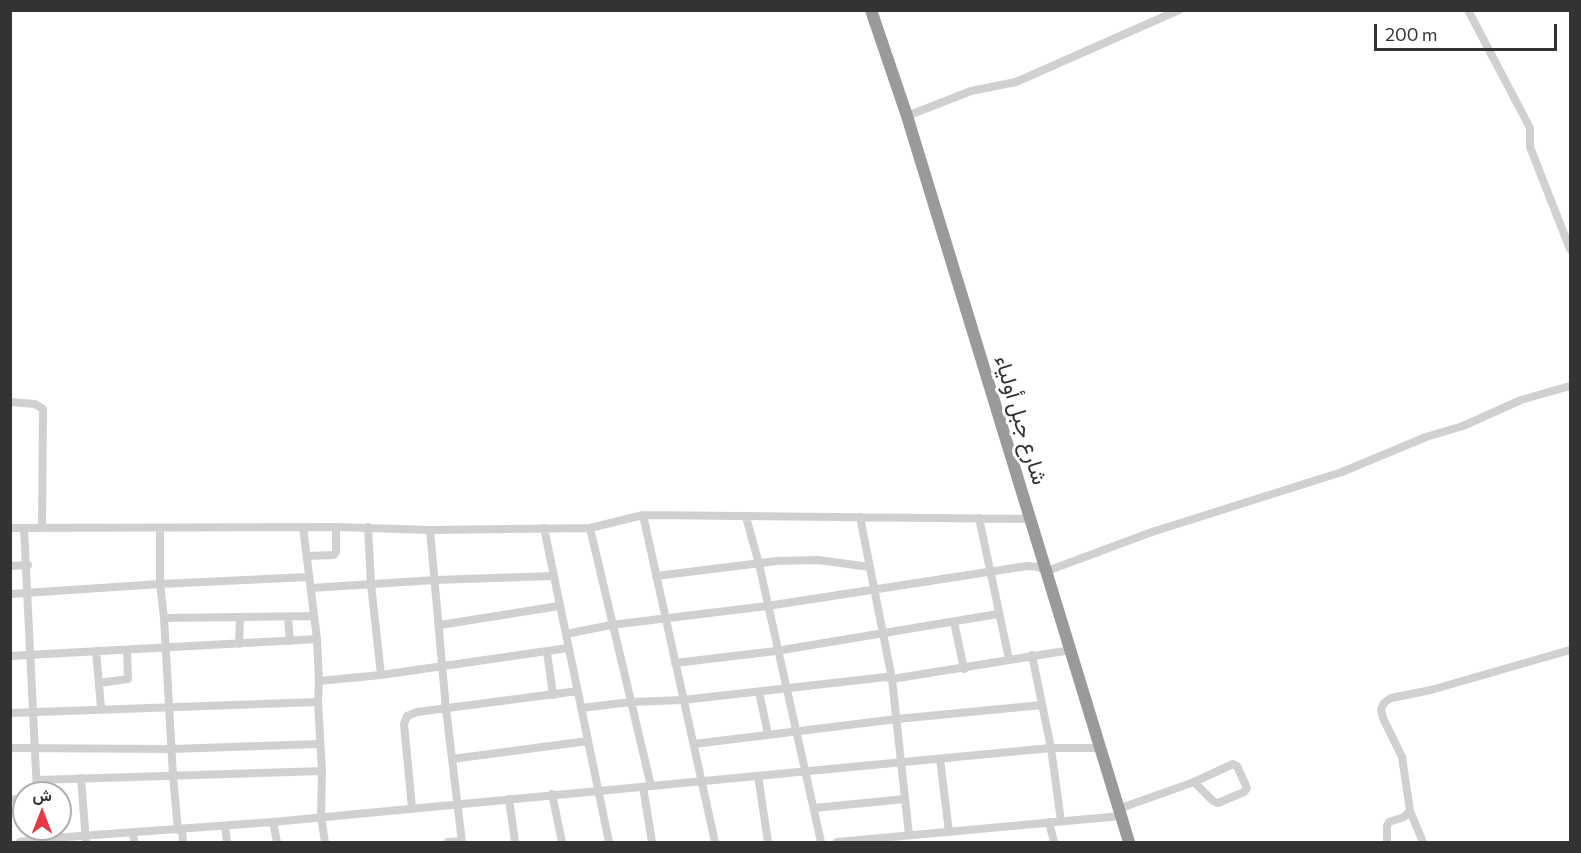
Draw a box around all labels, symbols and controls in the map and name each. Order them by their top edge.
scale bar [1377,12,1560,50]
text: 200 m [1385,23,1438,45]
street label: شارع جبل أولياء [989,352,1053,488]
north arrow [12,781,72,841]
text: ش [32,785,52,804]

